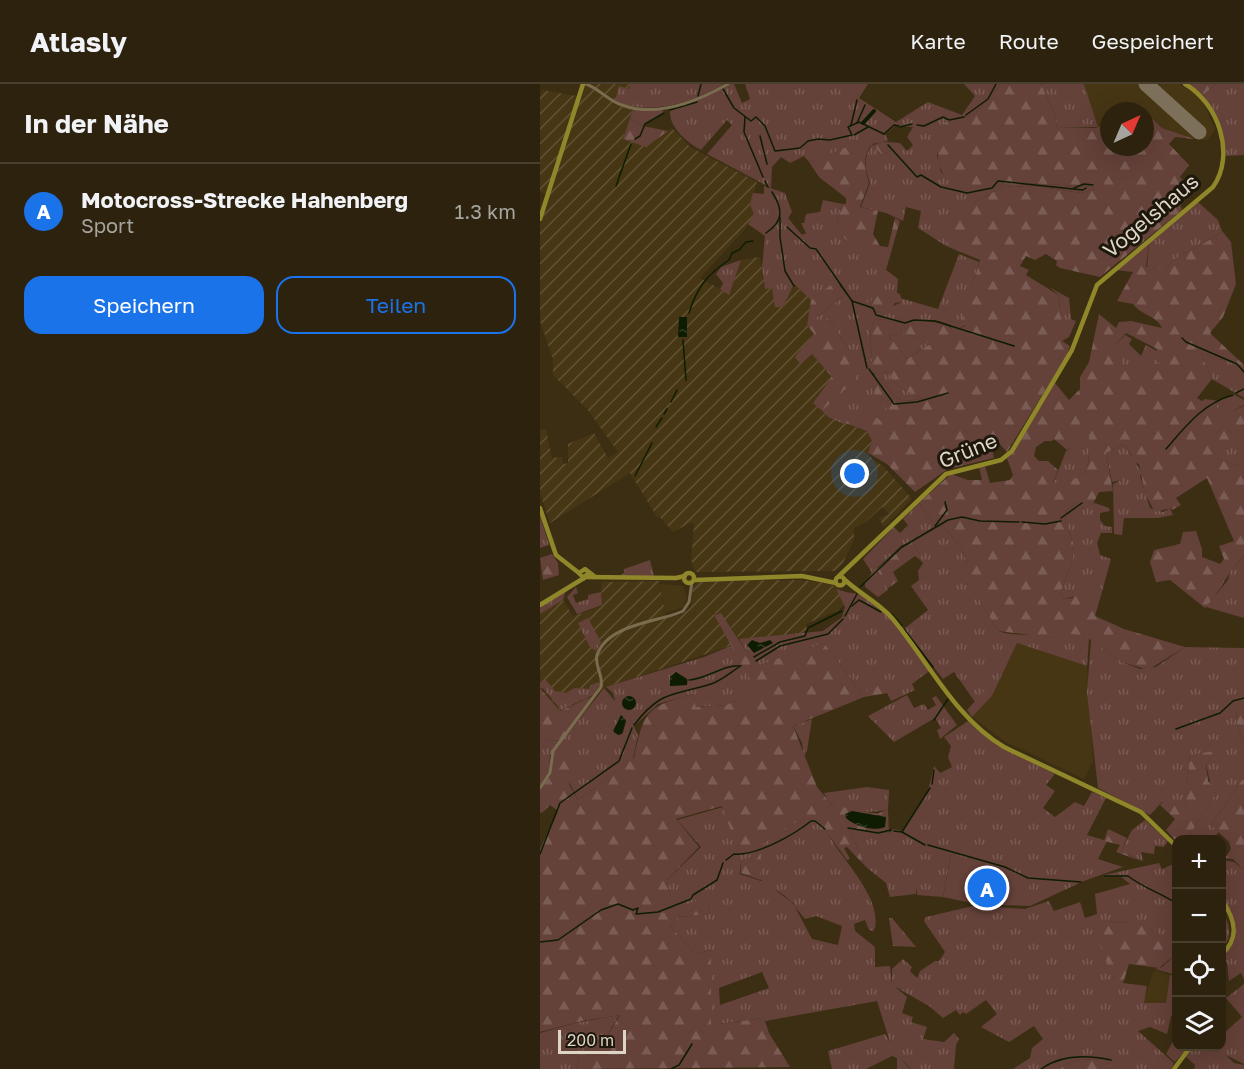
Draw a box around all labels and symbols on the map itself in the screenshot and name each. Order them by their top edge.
north arrow [1100,102,1154,156]
street label: Vogelshaus [1097,168,1204,263]
street label: Grüne [935,427,1001,474]
your location [840,459,869,488]
pin: A [968,866,1006,910]
scale bar [558,1027,626,1054]

